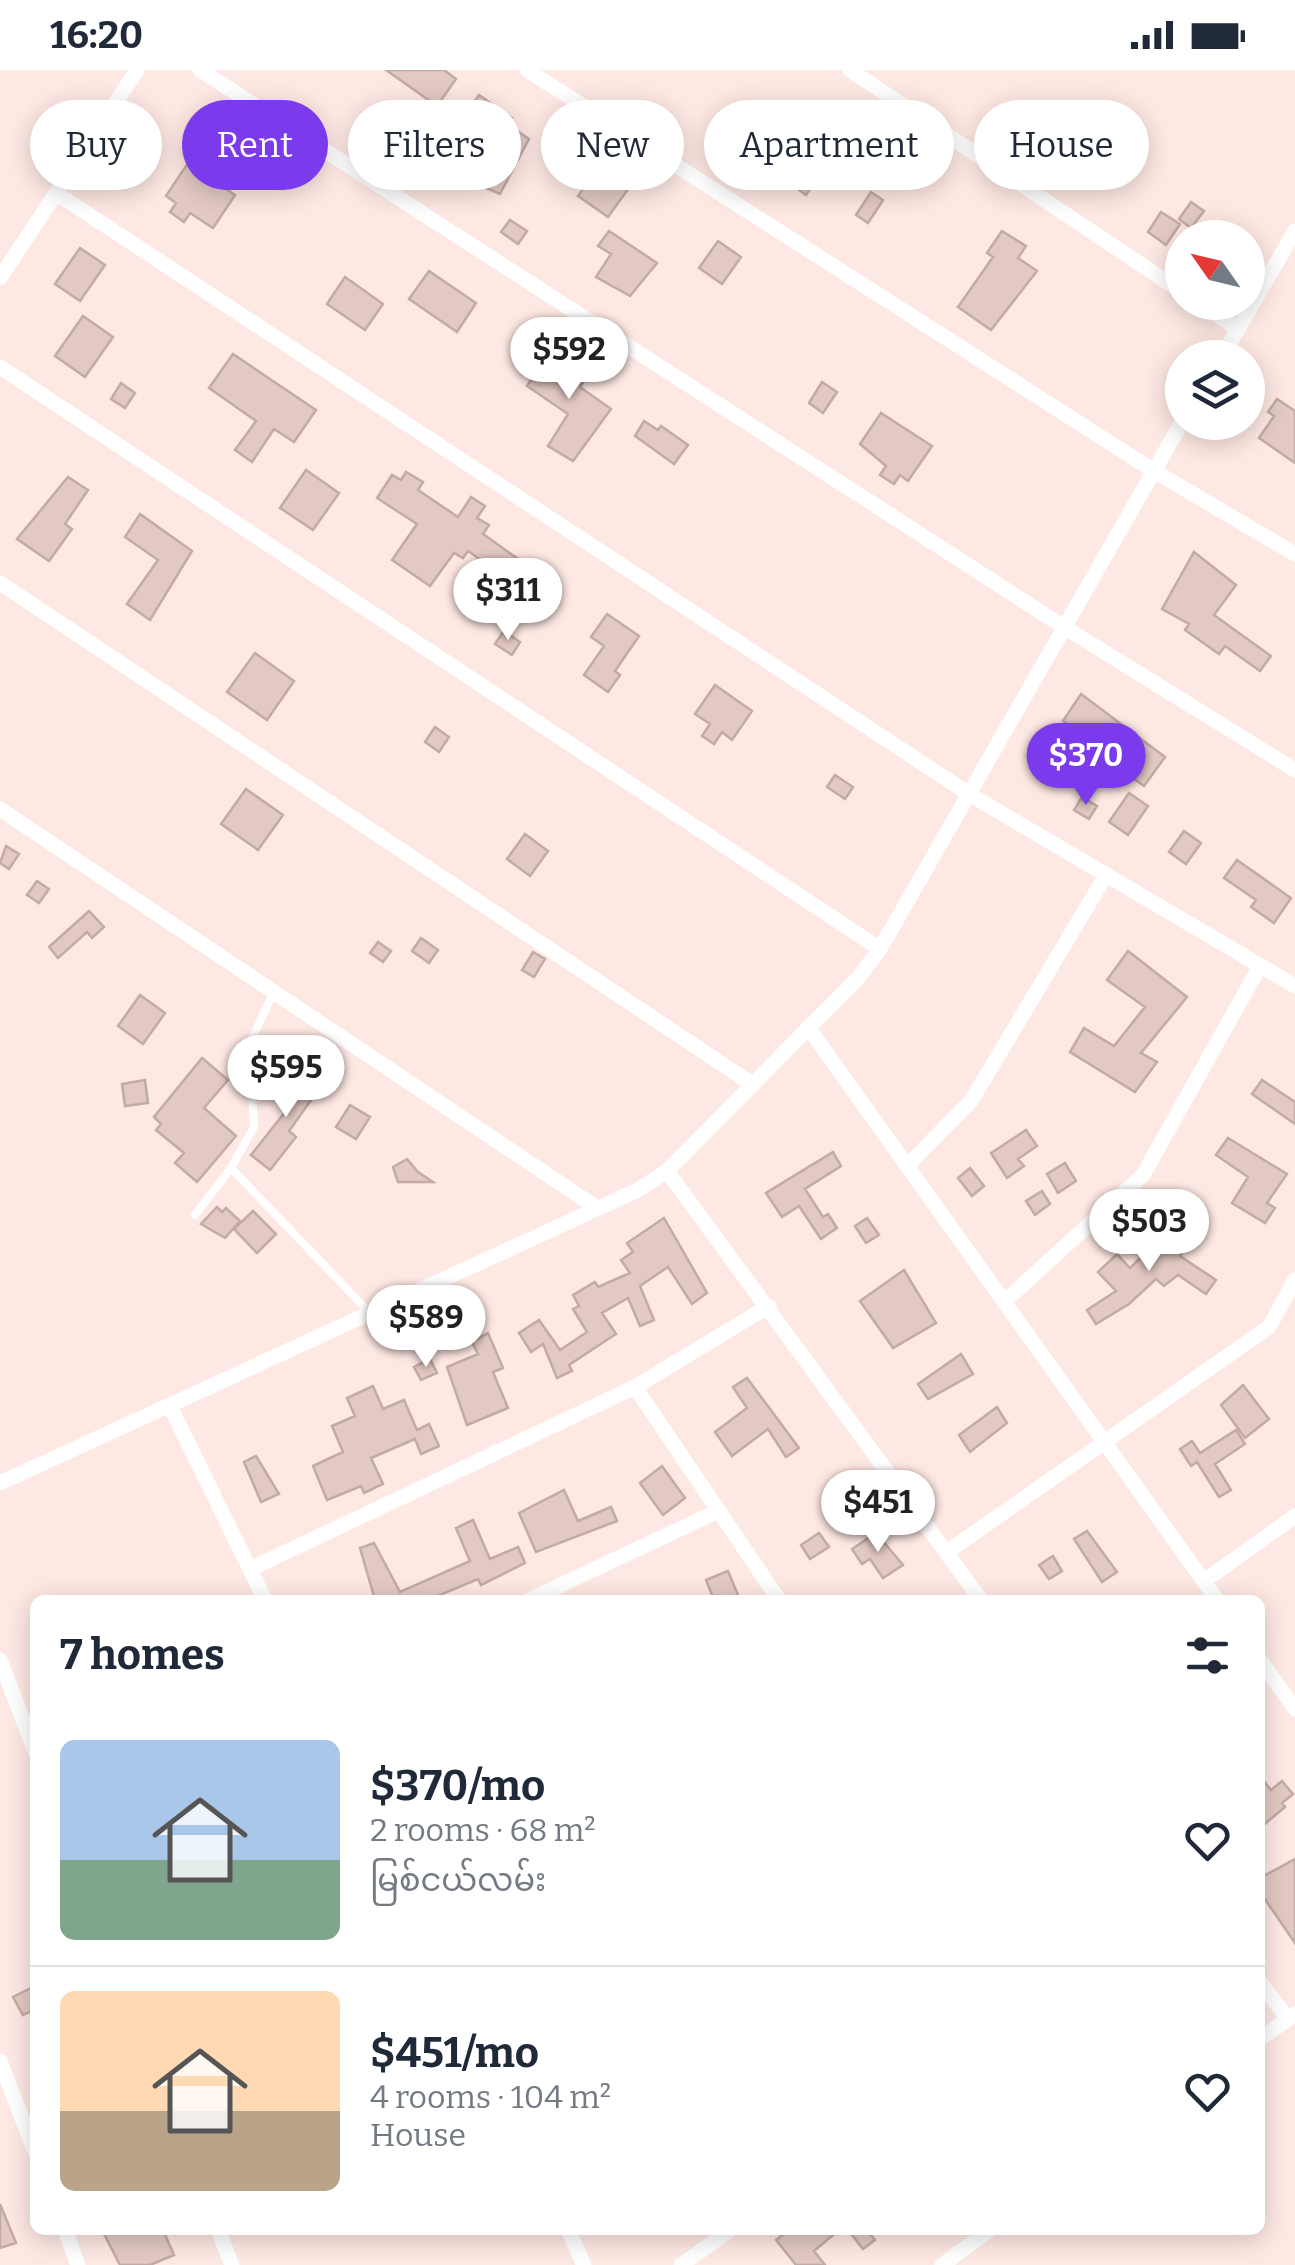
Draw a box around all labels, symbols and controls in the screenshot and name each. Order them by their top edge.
text: 16:20 [50,12,143,58]
chip: Buy [30,100,162,190]
chip: Rent [182,100,328,190]
chip: Filters [348,100,521,190]
chip: New [541,100,684,190]
chip: Apartment [704,100,954,190]
chip: House [974,100,1149,190]
north arrow [1165,220,1265,320]
map controls [1165,220,1265,440]
pin: $592 [510,317,628,402]
text: $592 [532,330,606,368]
button: layers [1165,340,1265,440]
pin: $311 [449,558,567,643]
text: $311 [475,571,541,609]
pin: $370 [1027,723,1145,808]
text: $370 [1049,736,1123,774]
pin: $595 [227,1035,345,1120]
text: $595 [249,1048,323,1086]
pin: $503 [1090,1189,1208,1274]
text: $503 [1111,1202,1187,1240]
pin: $589 [367,1285,485,1370]
text: $589 [388,1298,464,1336]
pin: $451 [819,1470,937,1555]
text: $451 [843,1483,913,1521]
icon: filters [1180,1628,1235,1683]
text: 7 homes [60,1630,225,1680]
text: $370/mo [370,1761,545,1811]
icon: home [140,1780,260,1900]
text: 2 rooms · 68 m² [370,1811,596,1849]
icon: heart [1180,1813,1235,1868]
text: မြစ်ငယ်လမ်း [370,1861,546,1899]
text: $451/mo [370,2028,539,2078]
icon: home [140,2031,260,2151]
icon: heart [1180,2064,1235,2119]
text: 4 rooms · 104 m² [370,2078,611,2116]
text: House [370,2116,466,2154]

